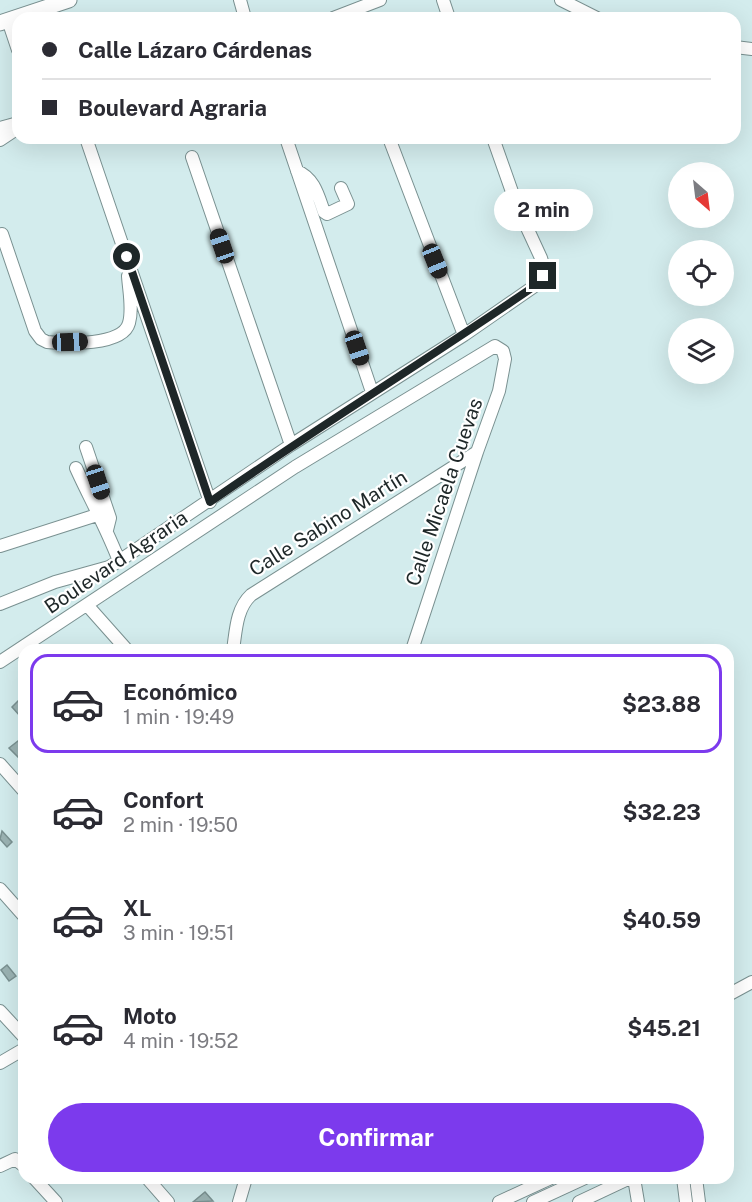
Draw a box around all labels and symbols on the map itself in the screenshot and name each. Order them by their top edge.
north arrow [668,162,734,228]
callout: 2 min [494,189,592,231]
car [208,226,236,266]
car [420,241,450,281]
route start [113,243,140,270]
route end [529,262,556,289]
car [343,328,371,368]
car [52,332,88,352]
street label: Calle Micaela Cuevas [401,395,487,589]
car [84,462,112,502]
street label: Calle Sabino Martín [245,465,411,581]
street label: Boulevard Agraria [40,505,192,619]

